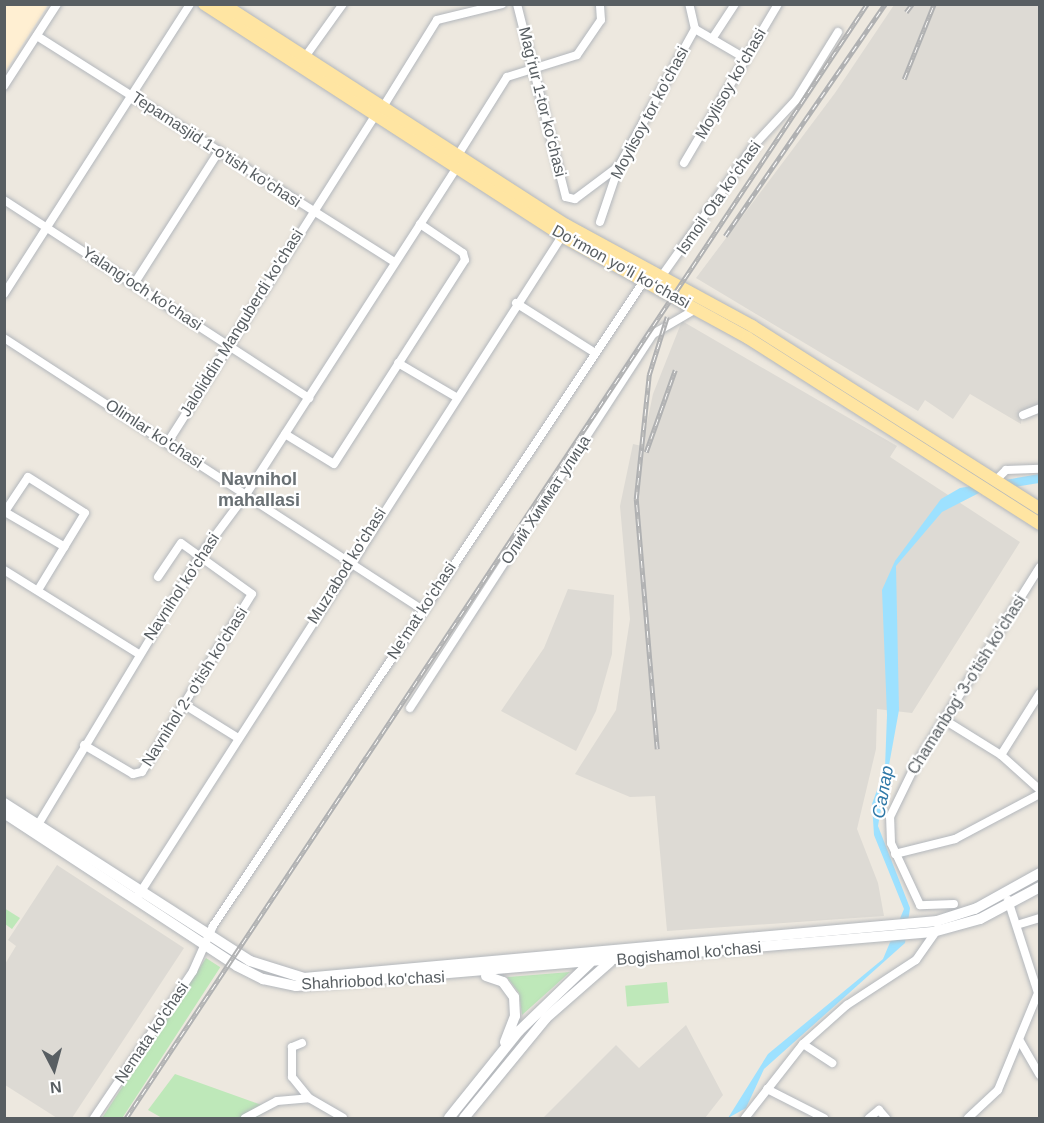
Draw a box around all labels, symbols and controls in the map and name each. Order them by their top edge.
street label: Magʻrur 1-tor koʻchasi [514,25,570,179]
street label: Moylisoy koʻchasi [692,25,770,143]
street label: Moylisoy tor ko'chasi [607,44,693,182]
street label: Tepamasjid 1-o'tish ko'chasi [128,88,304,212]
street label: Ismoil Ota koʻchasi [673,138,765,258]
street label: Do‘rmon yo‘li ko‘chasi [549,221,693,313]
street label: Jaloliddin Manguberdi ko'chasi [176,226,308,420]
street label: Yalang'och ko'chasi [78,243,206,335]
street label: Olimlar ko'chasi [102,395,206,473]
street label: Олий Химмат улица [497,432,595,568]
district label: Navnihol mahallasi [218,469,300,512]
street label: Muzrabod ko'chasi [304,505,390,627]
street label: Navnihol ko'chasi [140,530,224,644]
street label: Ne'mat ko'chasi [383,559,461,663]
street label: Chamanbog' 3-o'tish ko'chasi [904,592,1030,778]
street label: Navnihol 2- o'tish ko'chasi [138,604,252,770]
water label: Салар [868,764,898,820]
street label: Bogishamol ko'chasi [616,938,762,970]
street label: Shahriobod ko'chasi [301,968,445,994]
street label: Nemata ko'chasi [111,979,193,1087]
north arrow [24,1039,84,1099]
text: N [49,1078,63,1096]

